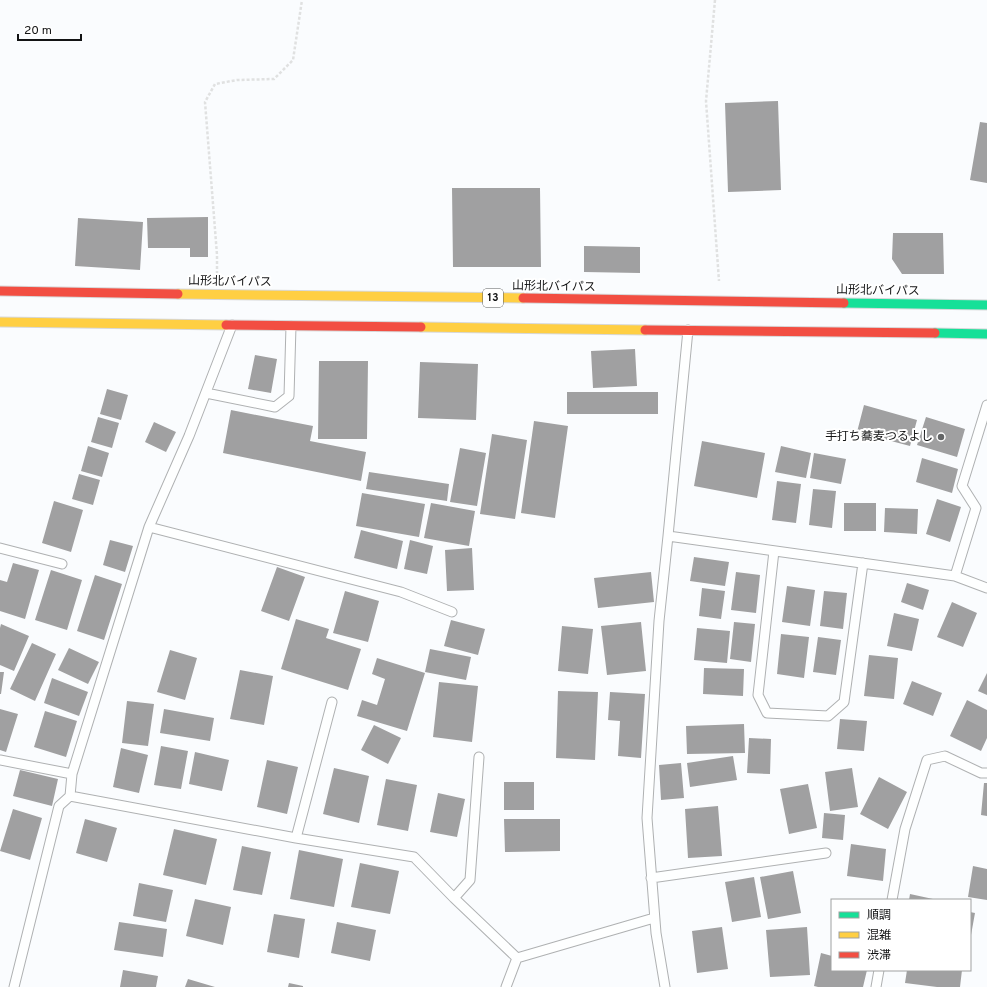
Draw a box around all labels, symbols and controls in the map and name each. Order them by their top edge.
scale bar [18,16,81,42]
text: 20 m [24,23,52,39]
street label: 山形北バイパス [188,273,272,291]
street label: 山形北バイパス [512,278,596,296]
street label: 山形北バイパス [836,282,920,300]
road number: 13 [483,289,503,307]
place label: 手打ち蕎麦つるよし [825,429,933,445]
marker: 手打ち蕎麦つるよし [936,432,946,442]
legend [831,899,971,971]
text: 順調 [867,908,891,924]
text: 混雑 [867,928,891,944]
text: 渋滞 [867,948,891,964]

